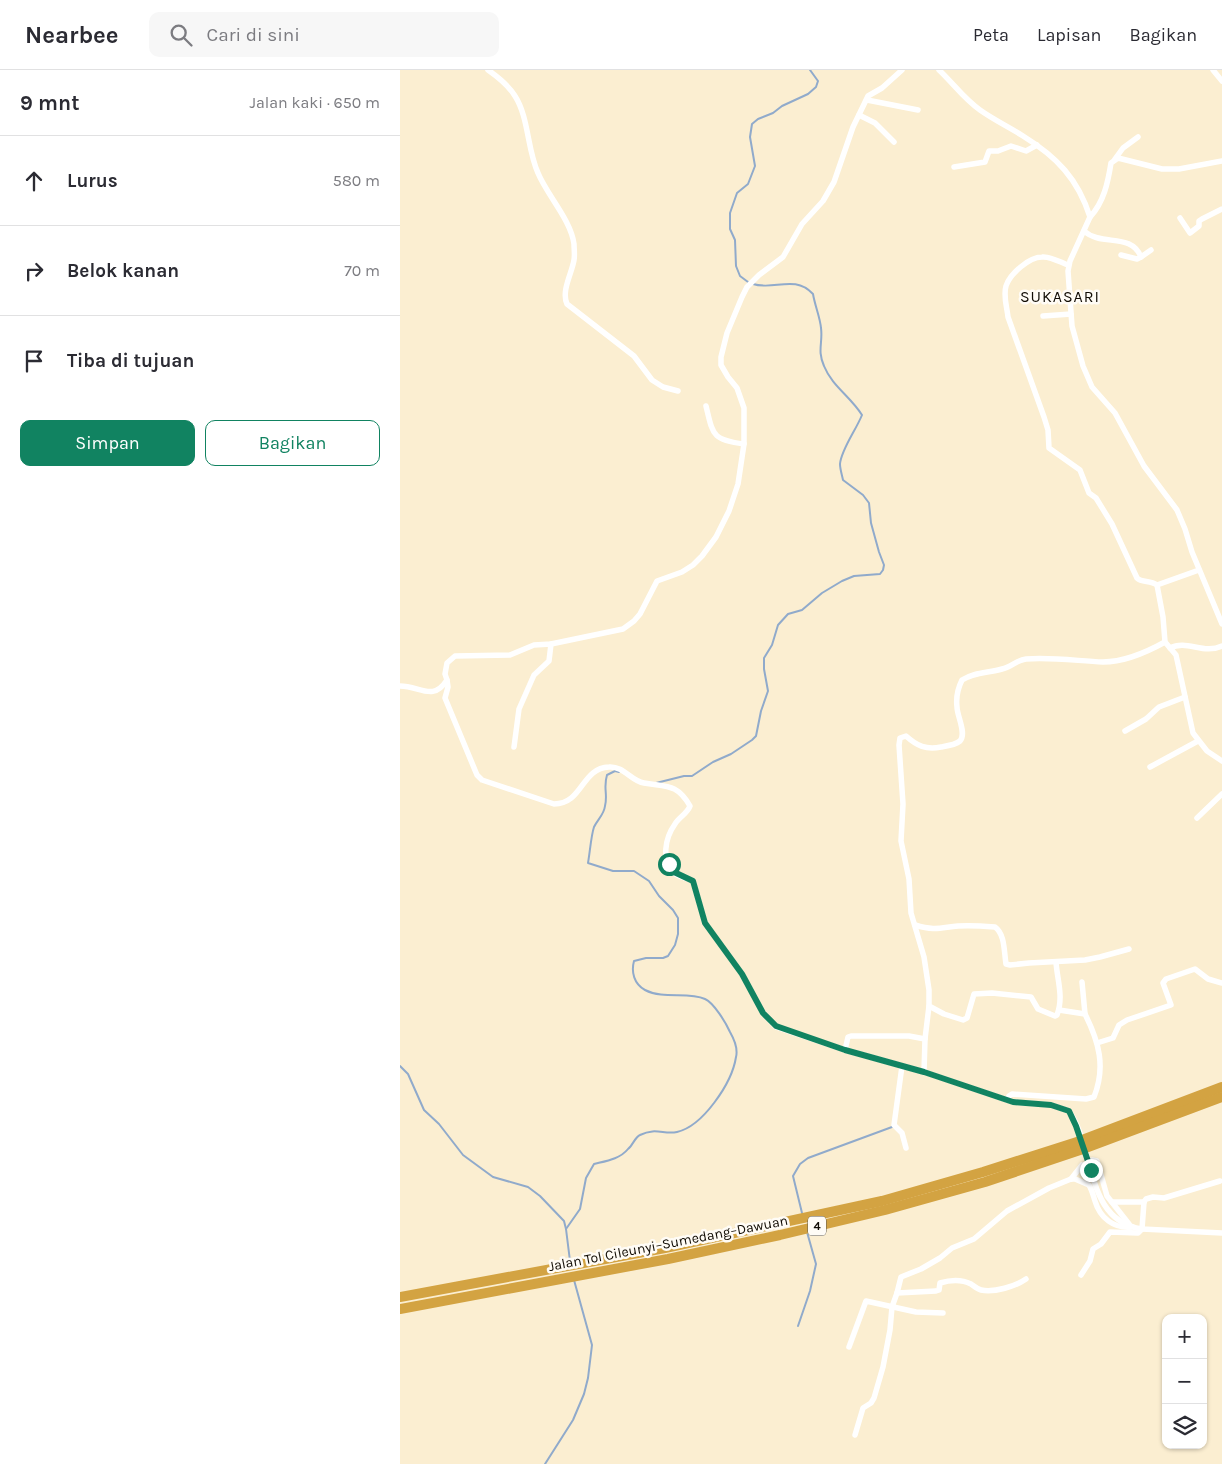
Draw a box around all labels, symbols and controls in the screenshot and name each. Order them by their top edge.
search box [149,12,499,57]
text: Nearbee [25,21,119,49]
icon: search [167,21,195,49]
text: Cari di sini [207,24,300,46]
text: Peta [973,24,1009,46]
text: Lapisan [1037,24,1101,46]
text: Bagikan [1129,24,1197,46]
text: 9 mnt [20,91,79,115]
text: Jalan kaki · 650 m [249,93,380,112]
icon: ahead [20,167,48,195]
text: Lurus [67,170,118,192]
text: 580 m [333,171,380,190]
icon: right [20,257,48,285]
text: Belok kanan [67,260,179,282]
text: 70 m [344,261,380,280]
district label: SUKASARI [1020,287,1100,306]
icon: arrive [20,347,48,375]
text: Tiba di tujuan [67,350,194,372]
button: Simpan [20,420,195,466]
button: Bagikan [205,420,380,466]
route start [658,853,681,876]
route end [1080,1159,1103,1182]
street label: Jalan Tol Cileunyi–Sumedang–Dawuan [547,1212,789,1275]
road number: 4 [808,1216,826,1236]
map controls [1162,1314,1207,1449]
button: + [1162,1314,1207,1359]
button: − [1162,1359,1207,1404]
button: layers [1162,1404,1207,1449]

